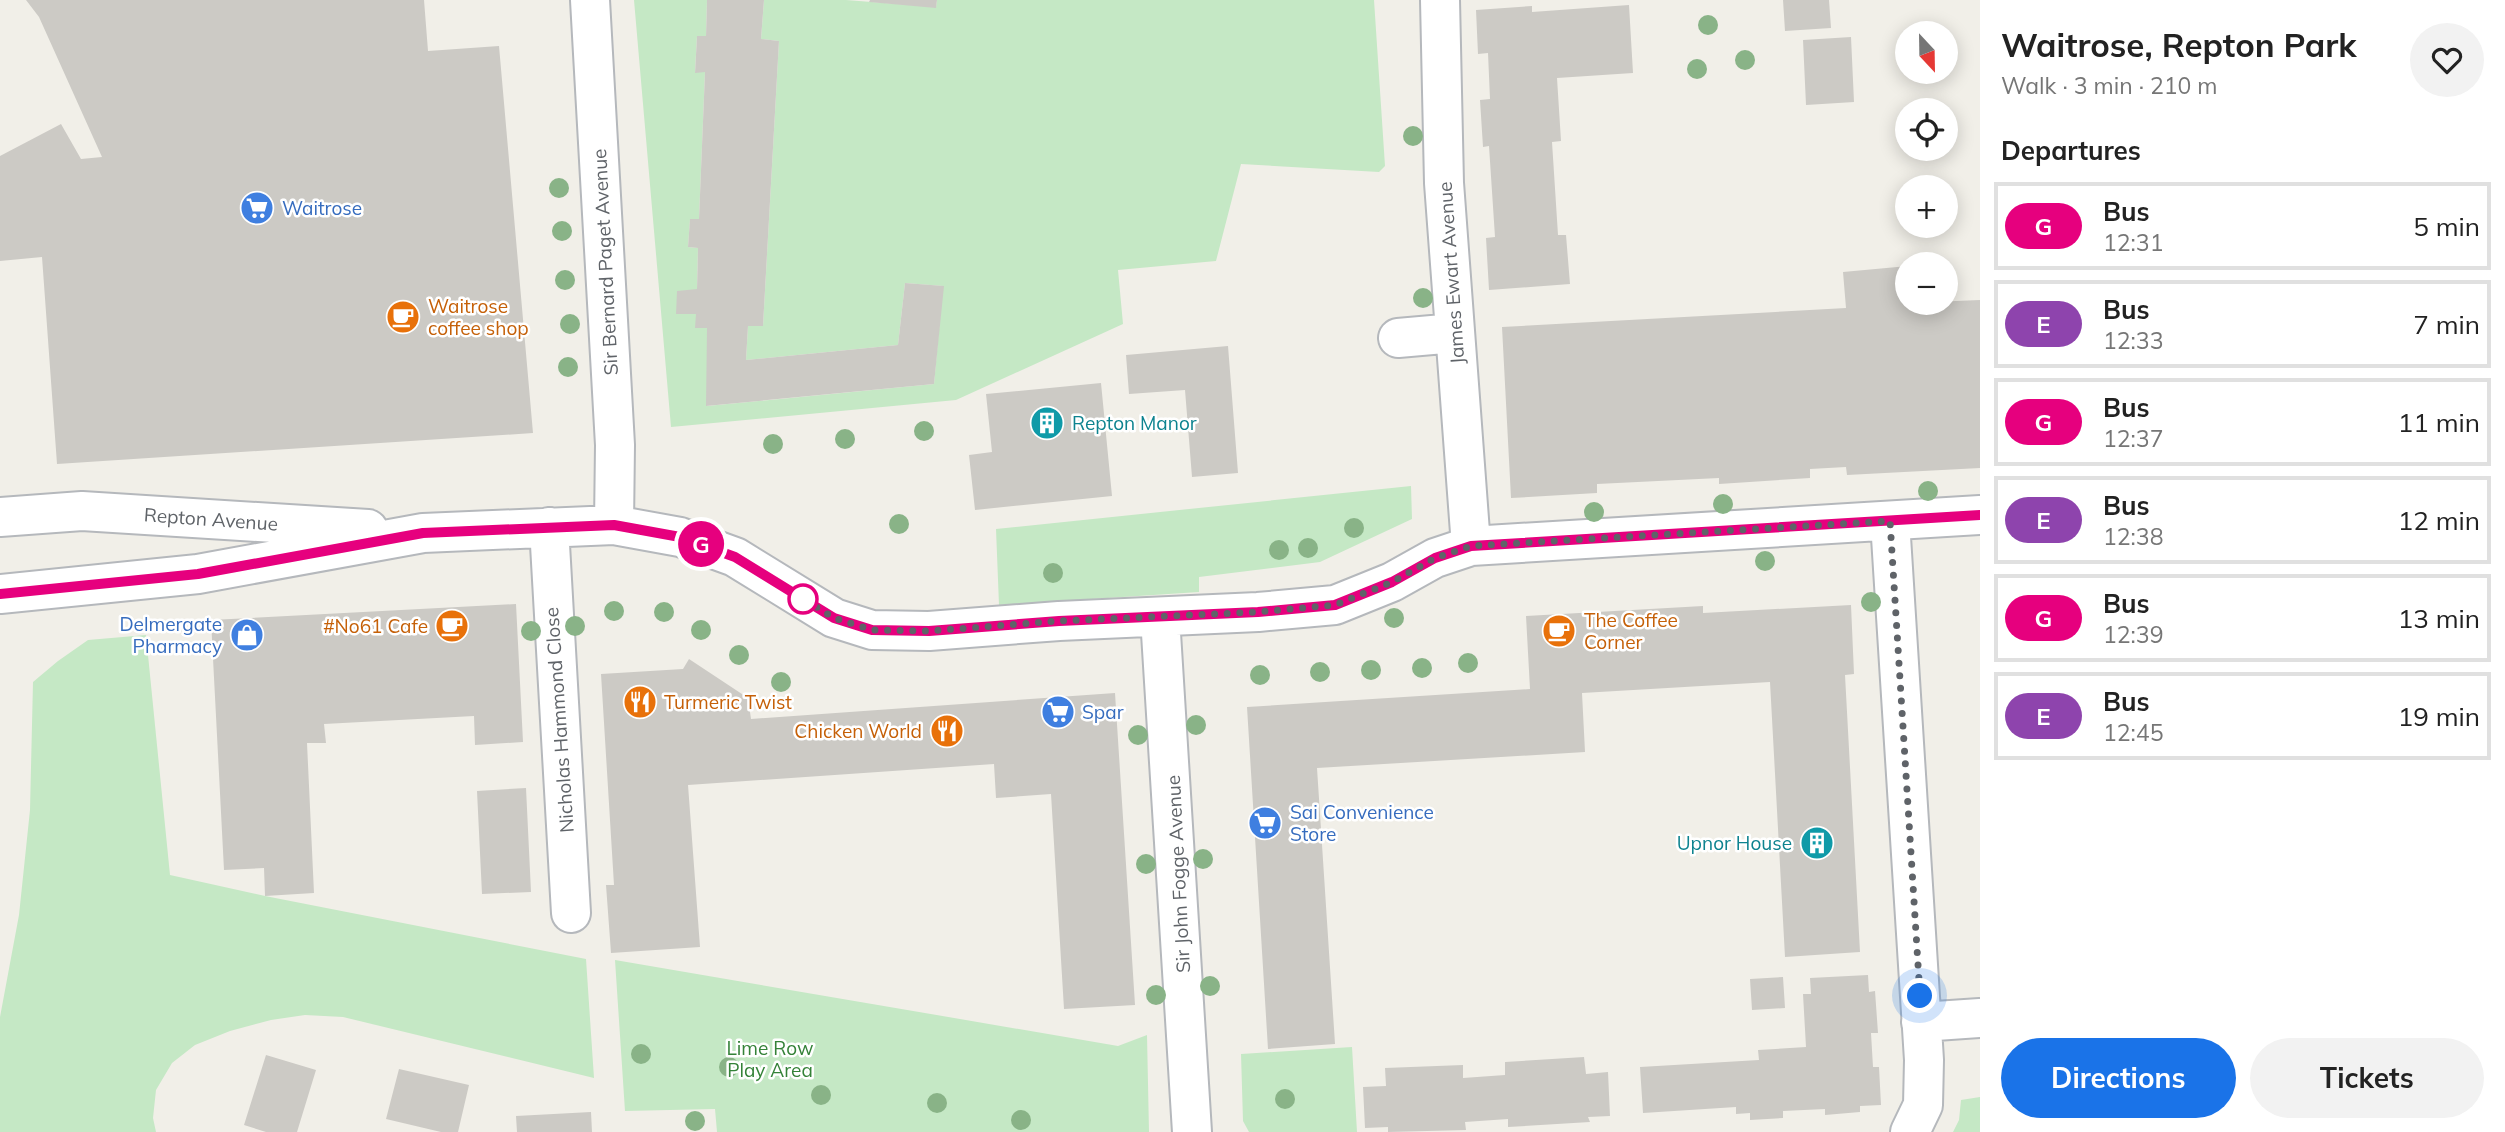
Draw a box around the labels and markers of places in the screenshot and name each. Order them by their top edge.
supermarket icon: Waitrose [238,189,276,227]
place label: Waitrose [282,196,362,220]
place label: Waitrose coffee shop [428,294,529,340]
cafe icon: Waitrose coffee shop [384,298,422,336]
building icon: Repton Manor [1028,404,1066,442]
place label: Repton Manor [1072,411,1197,435]
unlabelled marker [788,584,818,614]
cafe icon: #No61 Cafe [433,607,471,645]
place label: The Coffee Corner [1584,608,1678,654]
place label: Delmergate Pharmacy [119,612,222,658]
cafe icon: The Coffee Corner [1540,612,1578,650]
place label: #No61 Cafe [323,614,428,638]
shop icon: Delmergate Pharmacy [228,616,266,654]
restaurant icon: Turmeric Twist [621,683,659,721]
place label: Turmeric Twist [664,690,792,714]
supermarket icon: Spar [1039,693,1077,731]
place label: Spar [1082,700,1124,724]
restaurant icon: Chicken World [928,712,966,750]
place label: Chicken World [794,719,922,743]
place label: Sai Convenience Store [1290,800,1434,846]
supermarket icon: Sai Convenience Store [1246,804,1284,842]
building icon: Upnor House [1798,824,1836,862]
place label: Upnor House [1677,831,1792,855]

